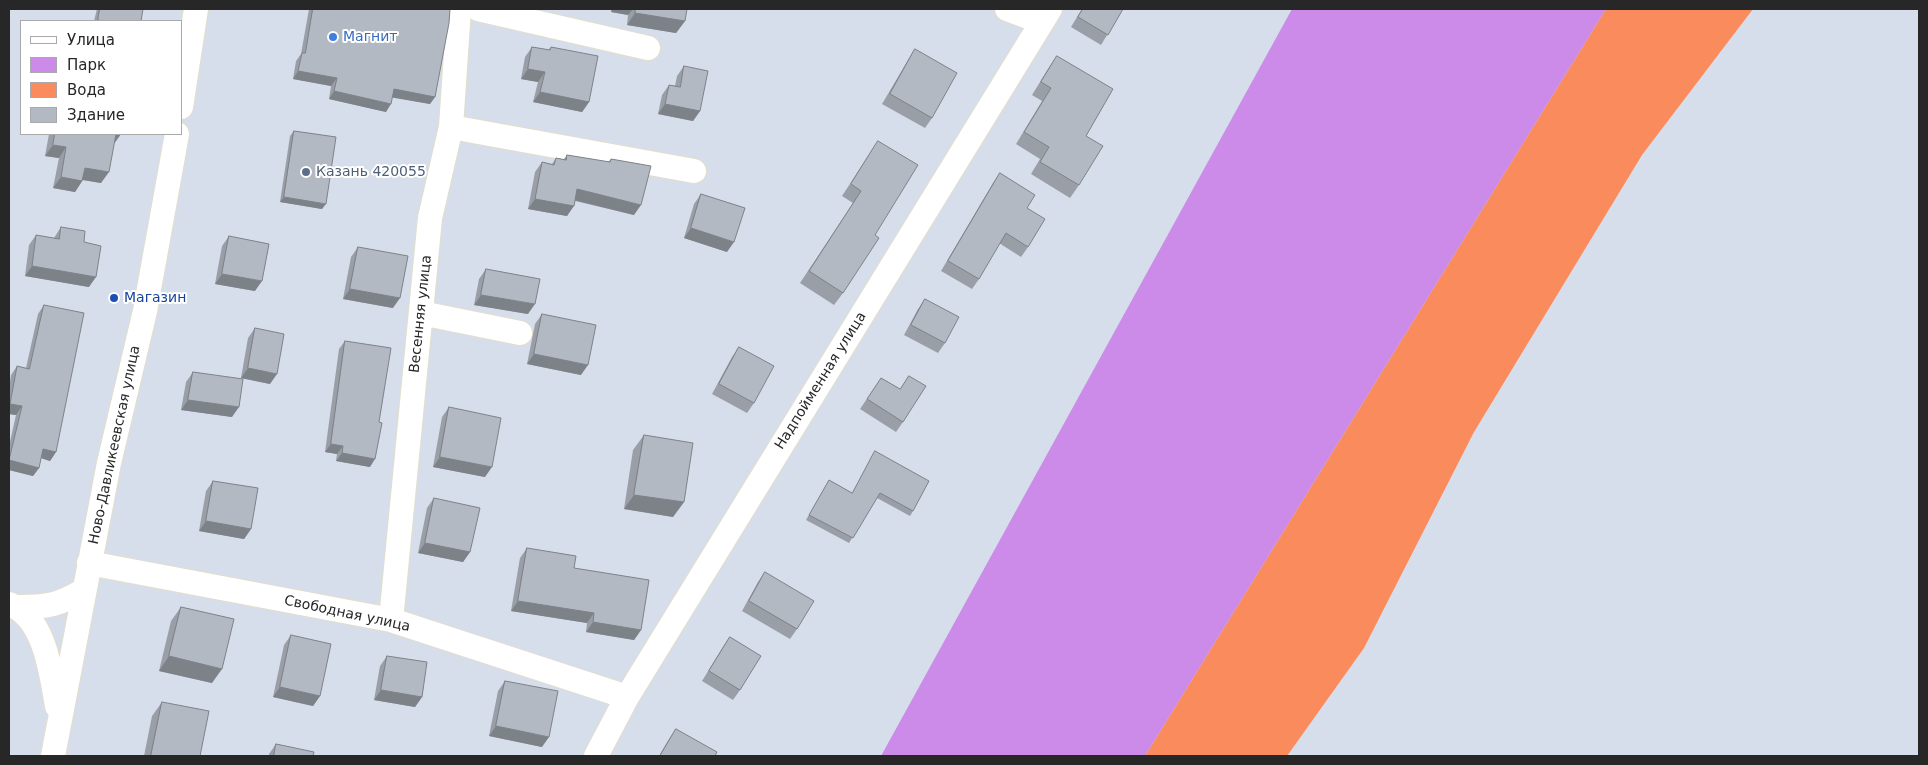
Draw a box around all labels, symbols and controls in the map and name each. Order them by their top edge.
legend [20,20,182,135]
place label: Магнит [343,29,397,45]
text: Улица [67,31,115,49]
marker: Магнит [327,31,339,43]
text: Парк [67,56,106,74]
text: Вода [67,81,106,99]
text: Здание [67,106,125,124]
place label: Казань 420055 [316,164,426,180]
marker: Казань 420055 [300,166,312,178]
street label: Весенняя улица [406,254,436,374]
place label: Магазин [124,290,186,306]
marker: Магазин [108,292,120,304]
street label: Надпойменная улица [772,309,870,453]
street label: Ново-Давликеевская улица [86,344,144,546]
street label: Свободная улица [282,592,412,636]

